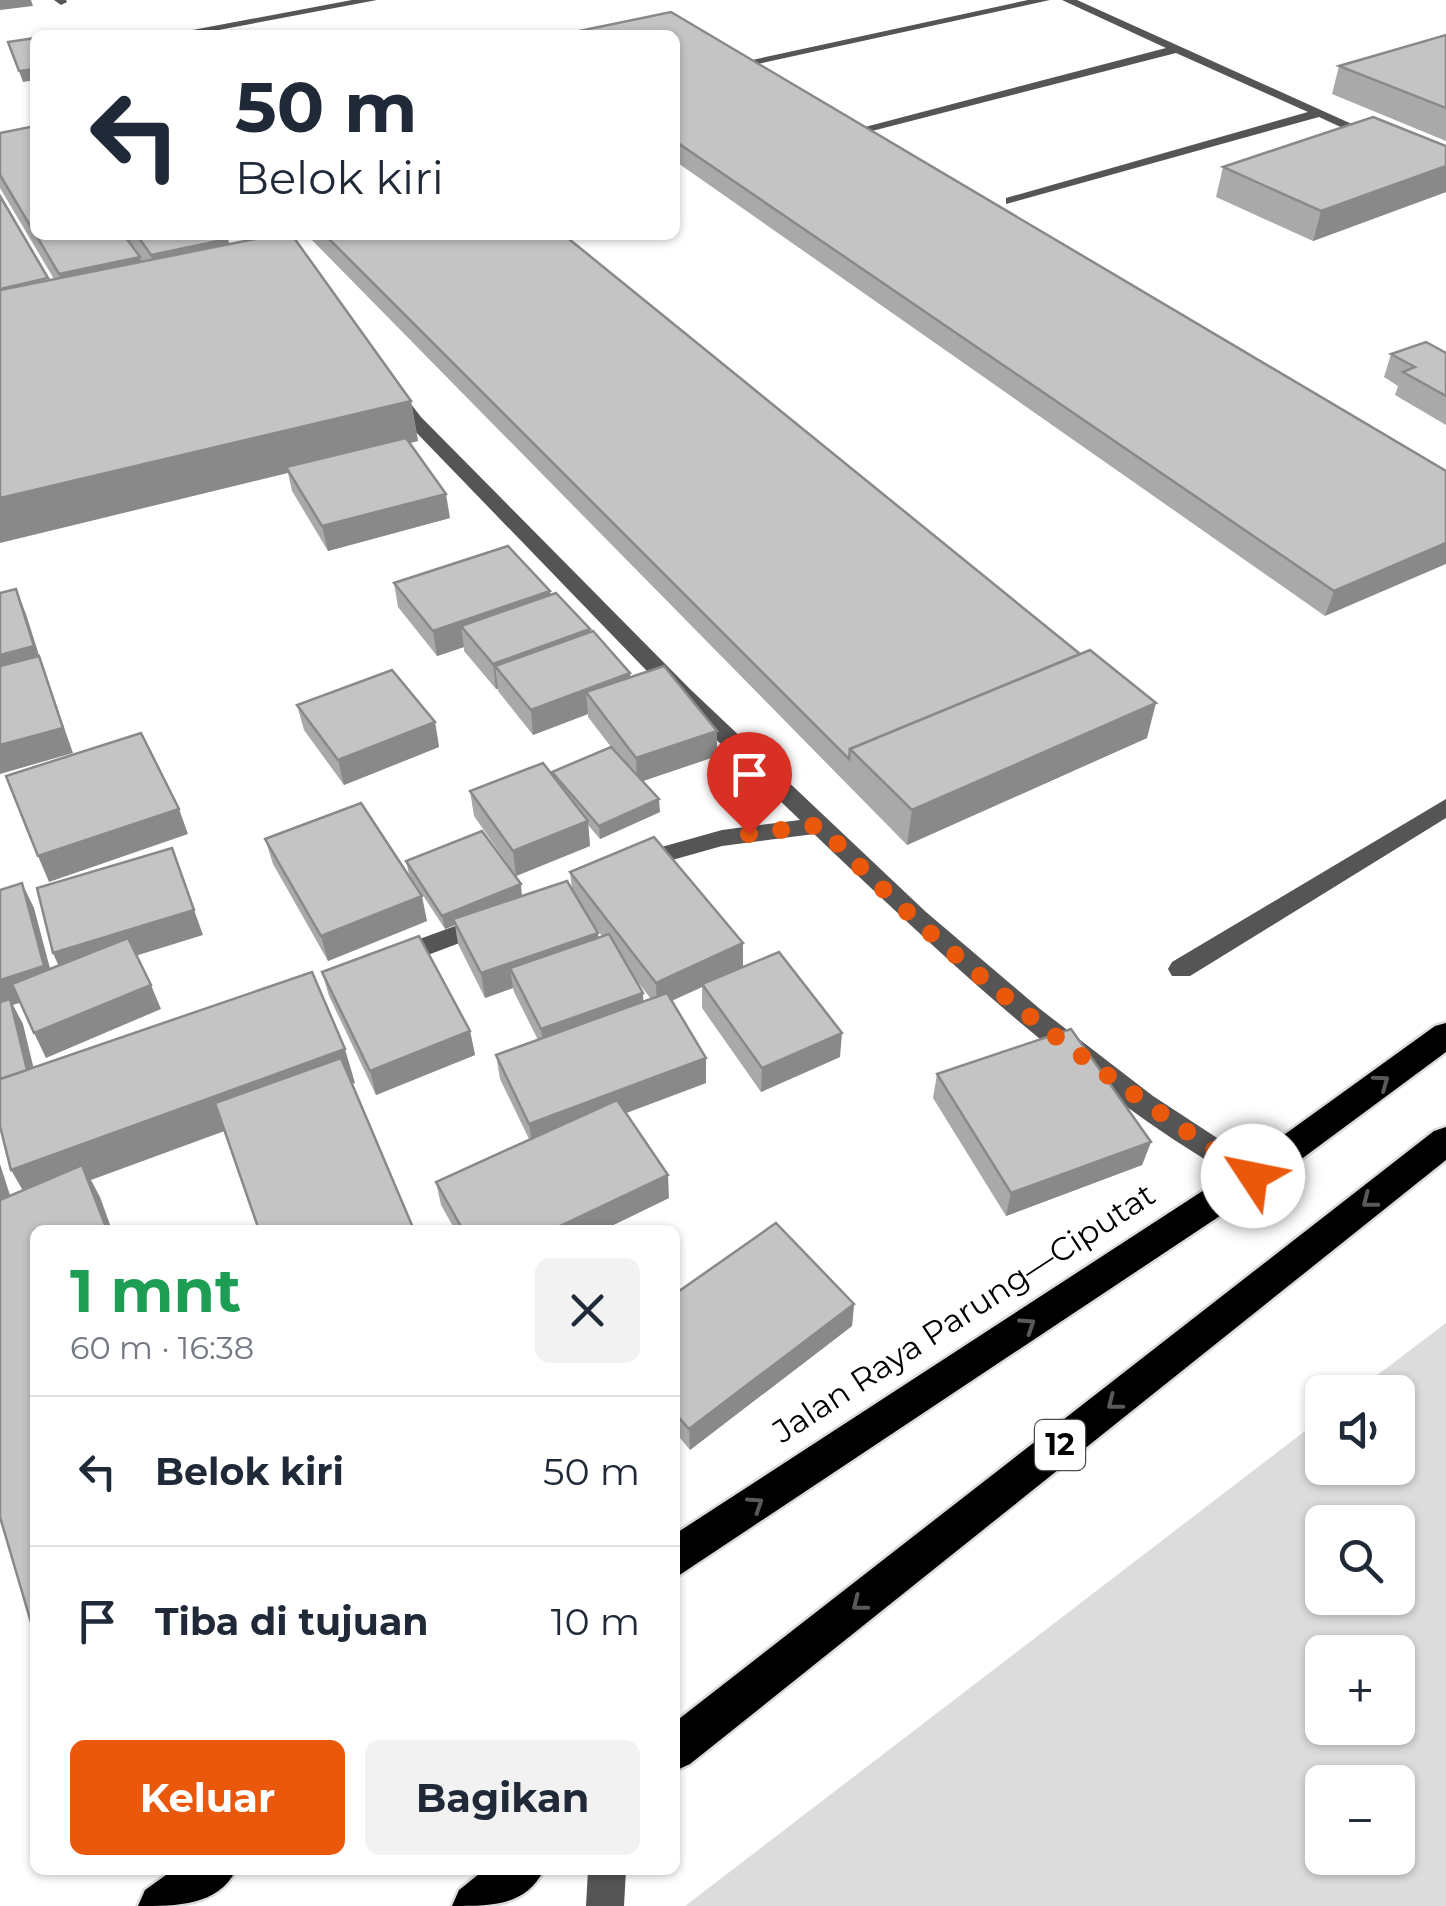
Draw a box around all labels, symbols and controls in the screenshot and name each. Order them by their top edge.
text: 50 m [235,64,417,150]
icon: left [70,70,200,200]
text: Belok kiri [235,150,444,205]
pin [707,732,792,835]
icon: arrive [722,747,777,802]
one-way arrow [1371,1076,1389,1094]
position arrow [1201,1124,1305,1228]
street label: Jalan Raya Parung—Ciputat [765,1174,1162,1451]
one-way arrow [1363,1190,1381,1207]
text: 1 mnt [70,1254,241,1327]
button: close [535,1258,640,1363]
one-way arrow [1017,1319,1035,1338]
text: 60 m · 16:38 [70,1328,254,1367]
map controls [1305,1375,1415,1875]
button: sound [1305,1375,1415,1485]
one-way arrow [1107,1391,1125,1408]
road number: 12 [1035,1420,1085,1470]
icon: left [70,1444,125,1499]
text: Belok kiri [155,1448,344,1495]
text: 50 m [543,1448,640,1495]
one-way arrow [746,1498,764,1517]
button: search [1305,1505,1415,1615]
one-way arrow [852,1592,870,1610]
icon: arrive [70,1594,125,1649]
text: Tiba di tujuan [155,1598,429,1645]
text: 10 m [551,1598,640,1645]
button: + [1305,1635,1415,1745]
button: Keluar [70,1740,345,1855]
button: Bagikan [365,1740,640,1855]
button: − [1305,1765,1415,1875]

